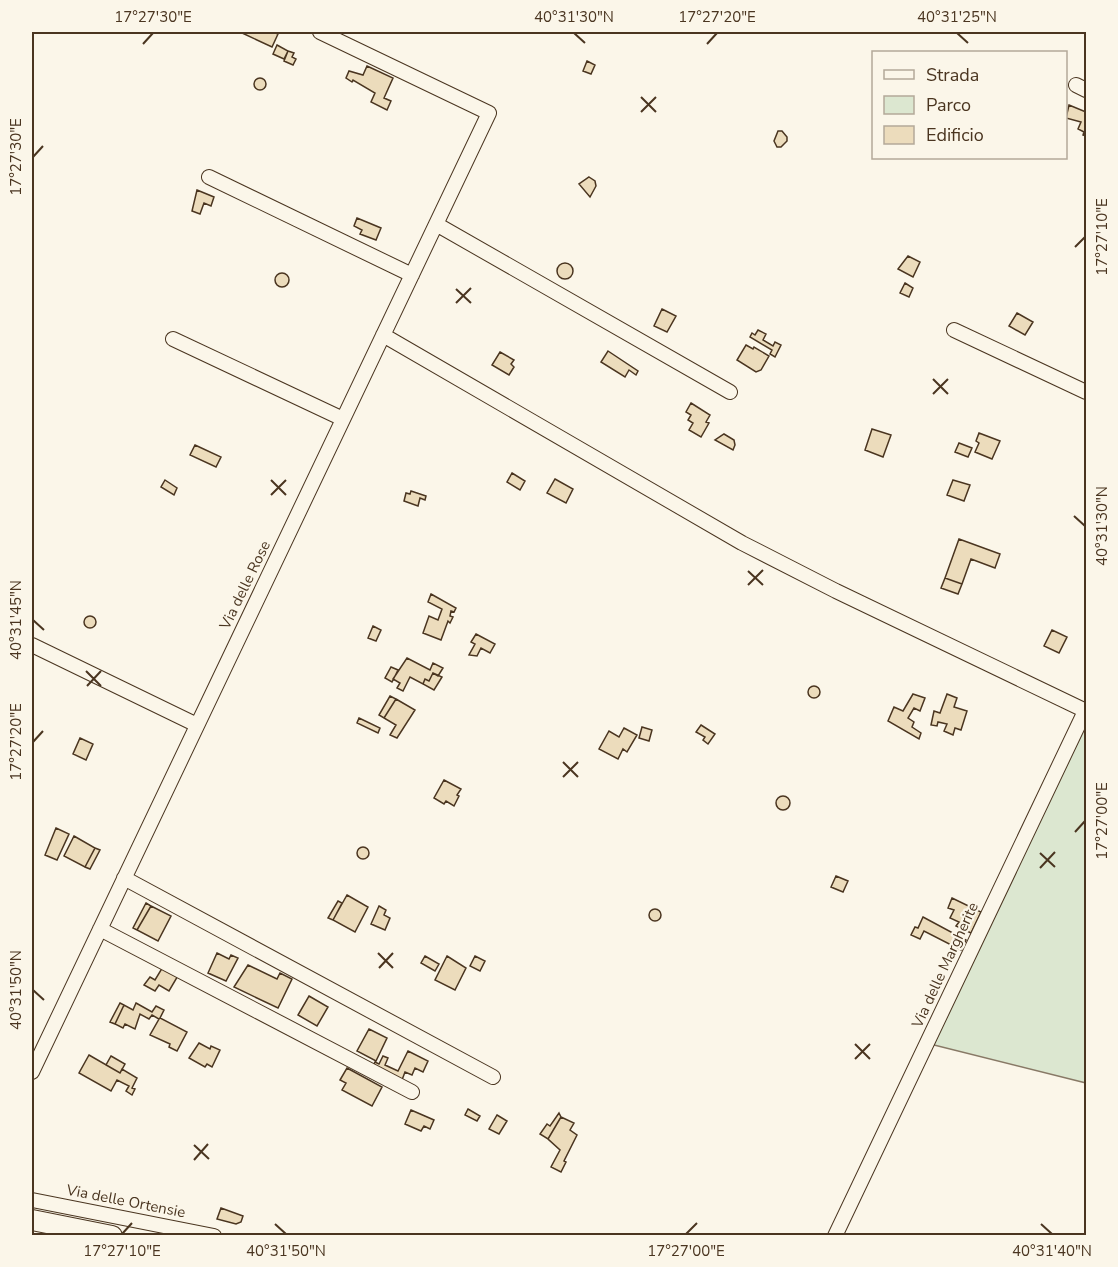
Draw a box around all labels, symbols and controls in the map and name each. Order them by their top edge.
text: 17°27'30"E [114,7,192,27]
text: 40°31'30"N [534,7,614,27]
text: 17°27'20"E [678,7,756,27]
text: 40°31'25"N [917,7,997,27]
legend [872,51,1067,159]
text: Strada [926,63,979,87]
text: Parco [926,93,971,117]
text: 17°27'30"E [6,118,26,196]
text: Edificio [926,123,984,147]
text: 17°27'10"E [1092,198,1112,276]
text: 40°31'30"N [1092,486,1112,566]
street label: Via delle Rose [214,537,275,634]
text: 40°31'45"N [6,580,26,660]
text: 17°27'20"E [6,703,26,781]
text: 17°27'00"E [1092,782,1112,860]
street label: Via delle Margherite [907,899,983,1032]
text: 40°31'50"N [6,950,26,1030]
street label: Via delle Ortensie [64,1179,187,1222]
text: 17°27'10"E [83,1241,161,1261]
text: 40°31'50"N [246,1241,326,1261]
text: 17°27'00"E [647,1241,725,1261]
text: 40°31'40"N [1012,1241,1092,1261]

